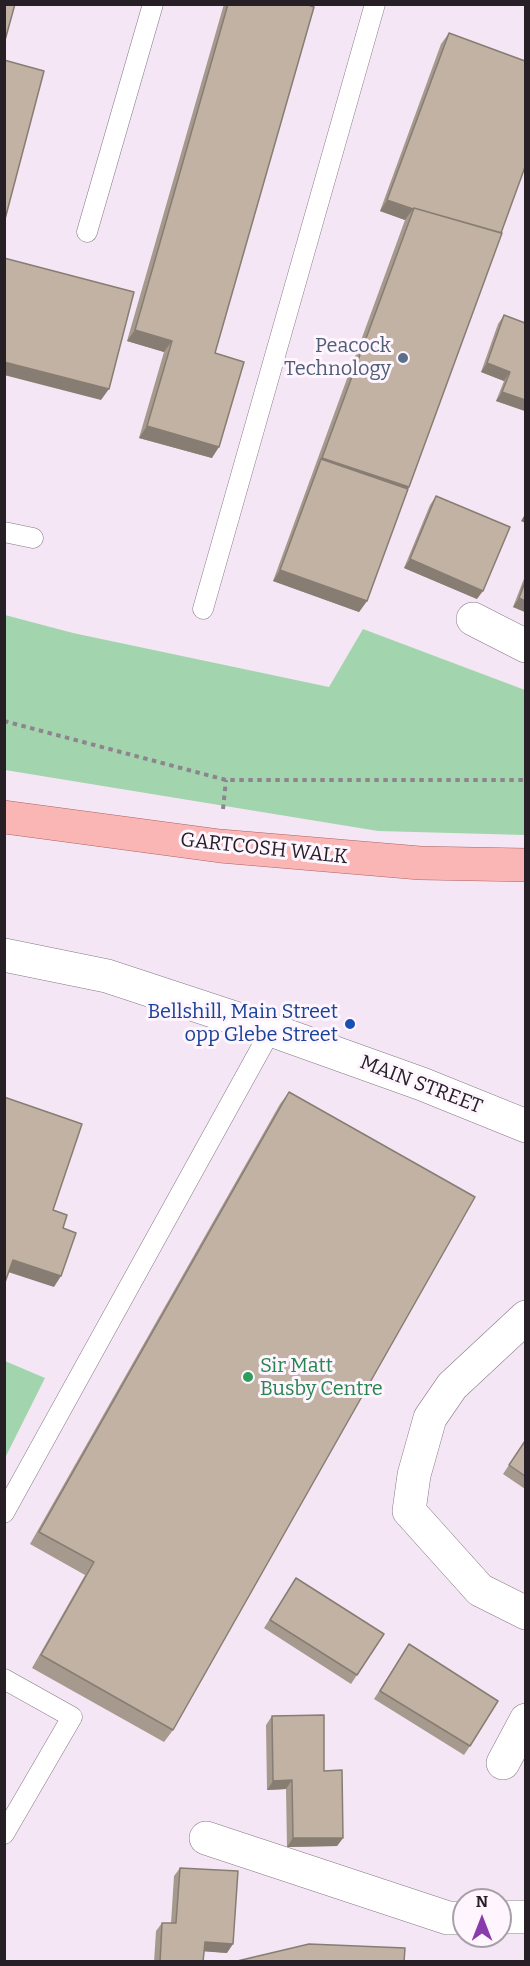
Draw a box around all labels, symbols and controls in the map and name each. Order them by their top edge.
place label: Peacock Technology [284,334,391,381]
marker: Peacock Technology [396,351,410,365]
street label: GARTCOSH WALK [179,828,349,870]
place label: Bellshill, Main Street opp Glebe Street [147,1000,338,1047]
marker: Bellshill, Main Street opp Glebe Street [343,1017,357,1031]
street label: MAIN STREET [356,1051,486,1119]
place label: Sir Matt Busby Centre [260,1354,383,1401]
marker: Sir Matt Busby Centre [241,1370,255,1384]
north arrow [452,1888,512,1948]
text: N [476,1892,488,1911]

